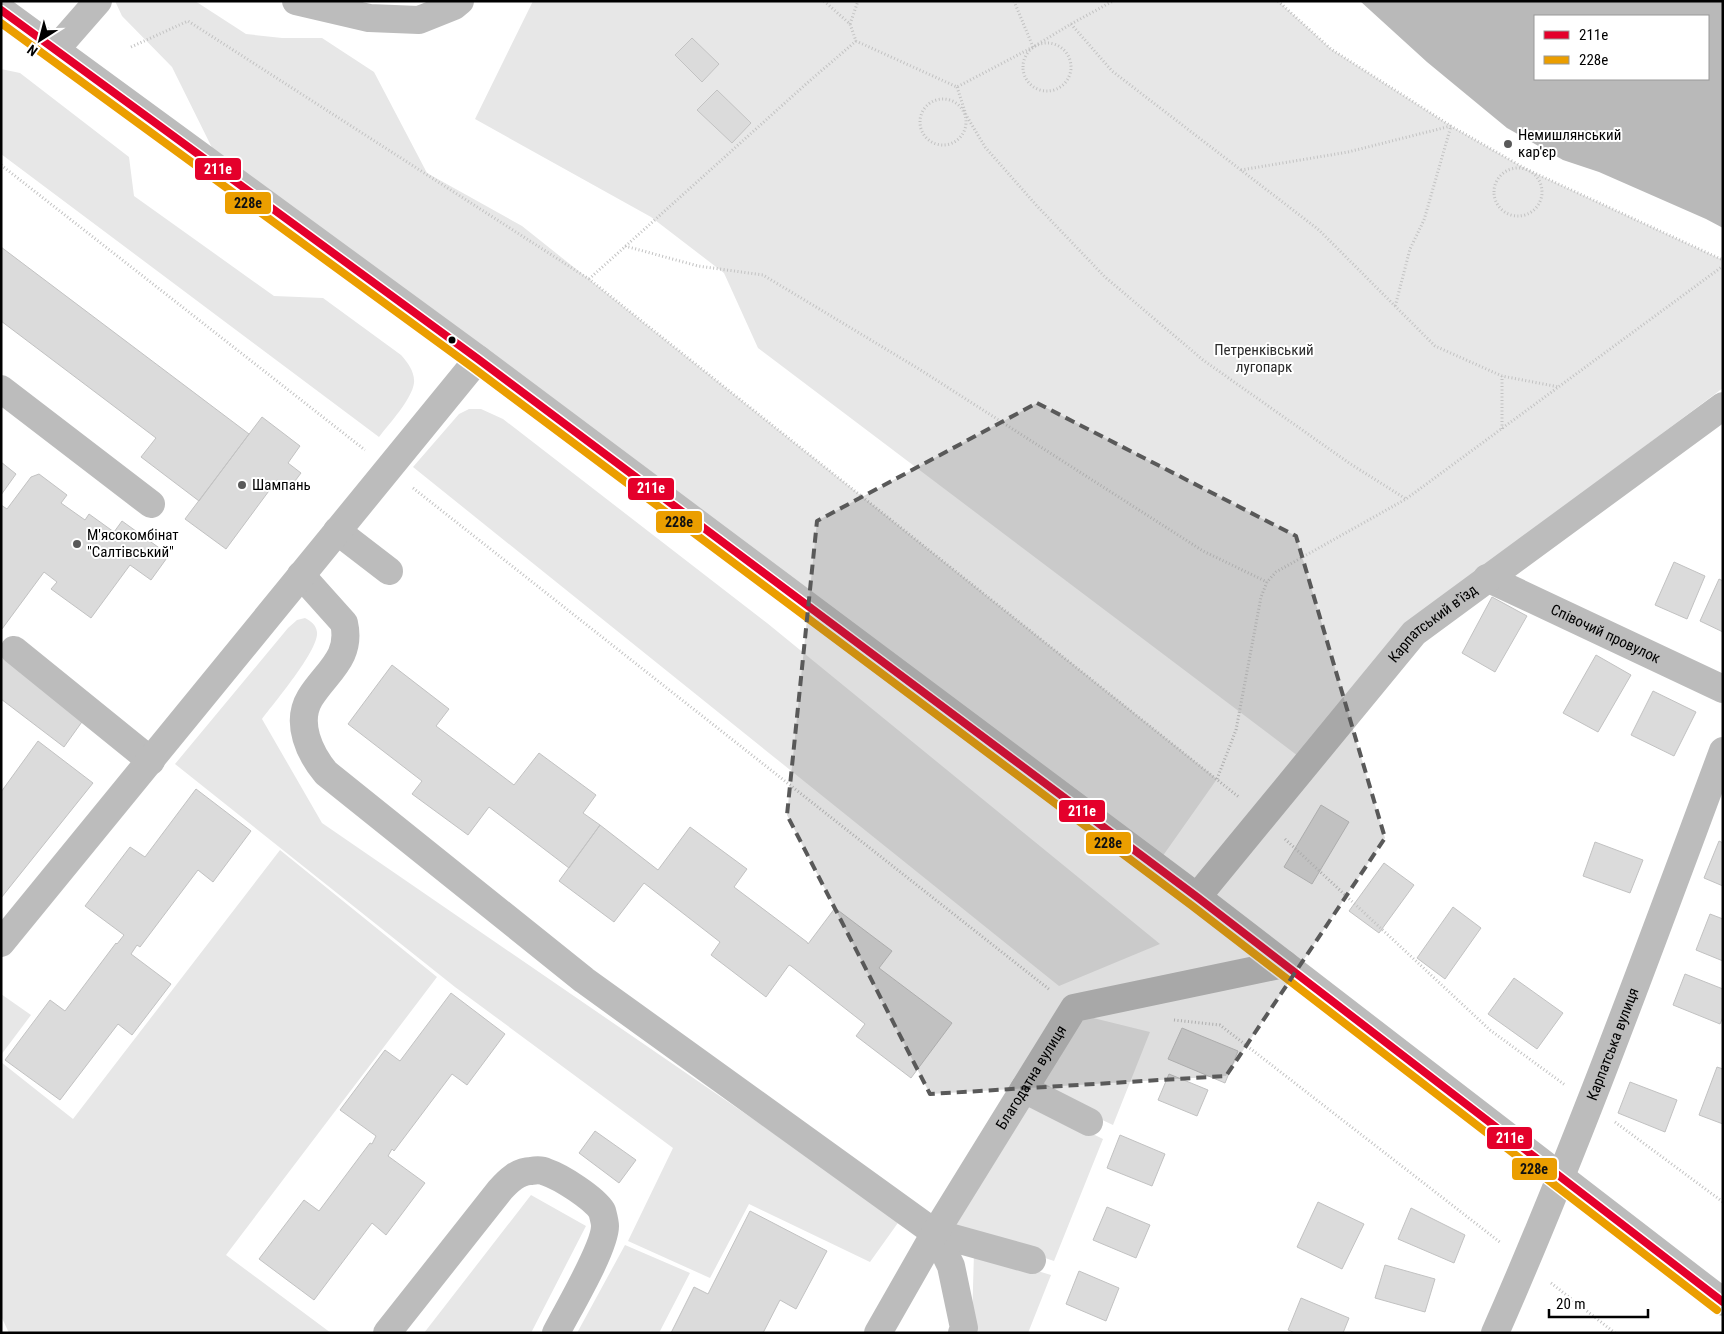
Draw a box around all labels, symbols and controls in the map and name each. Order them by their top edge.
north arrow [15,15,65,65]
legend [1534,15,1709,80]
text: 211е [1579,26,1608,44]
text: N [24,42,41,60]
text: 228е [1579,51,1608,69]
place label: Немишлянський кар'єр [1518,126,1621,161]
marker: Немишлянський кар'єр [1502,138,1514,150]
line badge: 211е [194,157,242,181]
text: 211е [204,161,232,177]
line badge: 228е [224,191,272,215]
text: 228е [234,195,262,211]
unlabelled marker [447,335,457,345]
park label: Петренківський лугопарк [1214,341,1314,376]
place label: Шампань [252,476,311,494]
line badge: 211е [627,477,675,501]
marker: Шампань [236,479,248,491]
text: 211е [637,480,665,496]
line badge: 228е [655,510,703,534]
text: 228е [665,514,693,530]
place label: М'ясокомбінат "Салтівський" [87,526,179,561]
marker: М'ясокомбінат "Салтівський" [71,538,83,550]
street label: Карпатський в'їзд [1384,581,1481,666]
street label: Співочий провулок [1548,600,1663,667]
line badge: 211е [1058,799,1106,823]
text: 211е [1068,803,1096,819]
line badge: 228е [1085,831,1132,855]
text: 228е [1094,835,1122,851]
street label: Карпатська вулиця [1583,985,1643,1103]
street label: Благодатна вулиця [992,1022,1070,1133]
line badge: 211е [1486,1126,1533,1150]
text: 211е [1496,1130,1524,1146]
line badge: 228е [1511,1157,1558,1181]
text: 228е [1520,1161,1548,1177]
scale bar [1549,1286,1648,1318]
text: 20 m [1556,1295,1586,1313]

